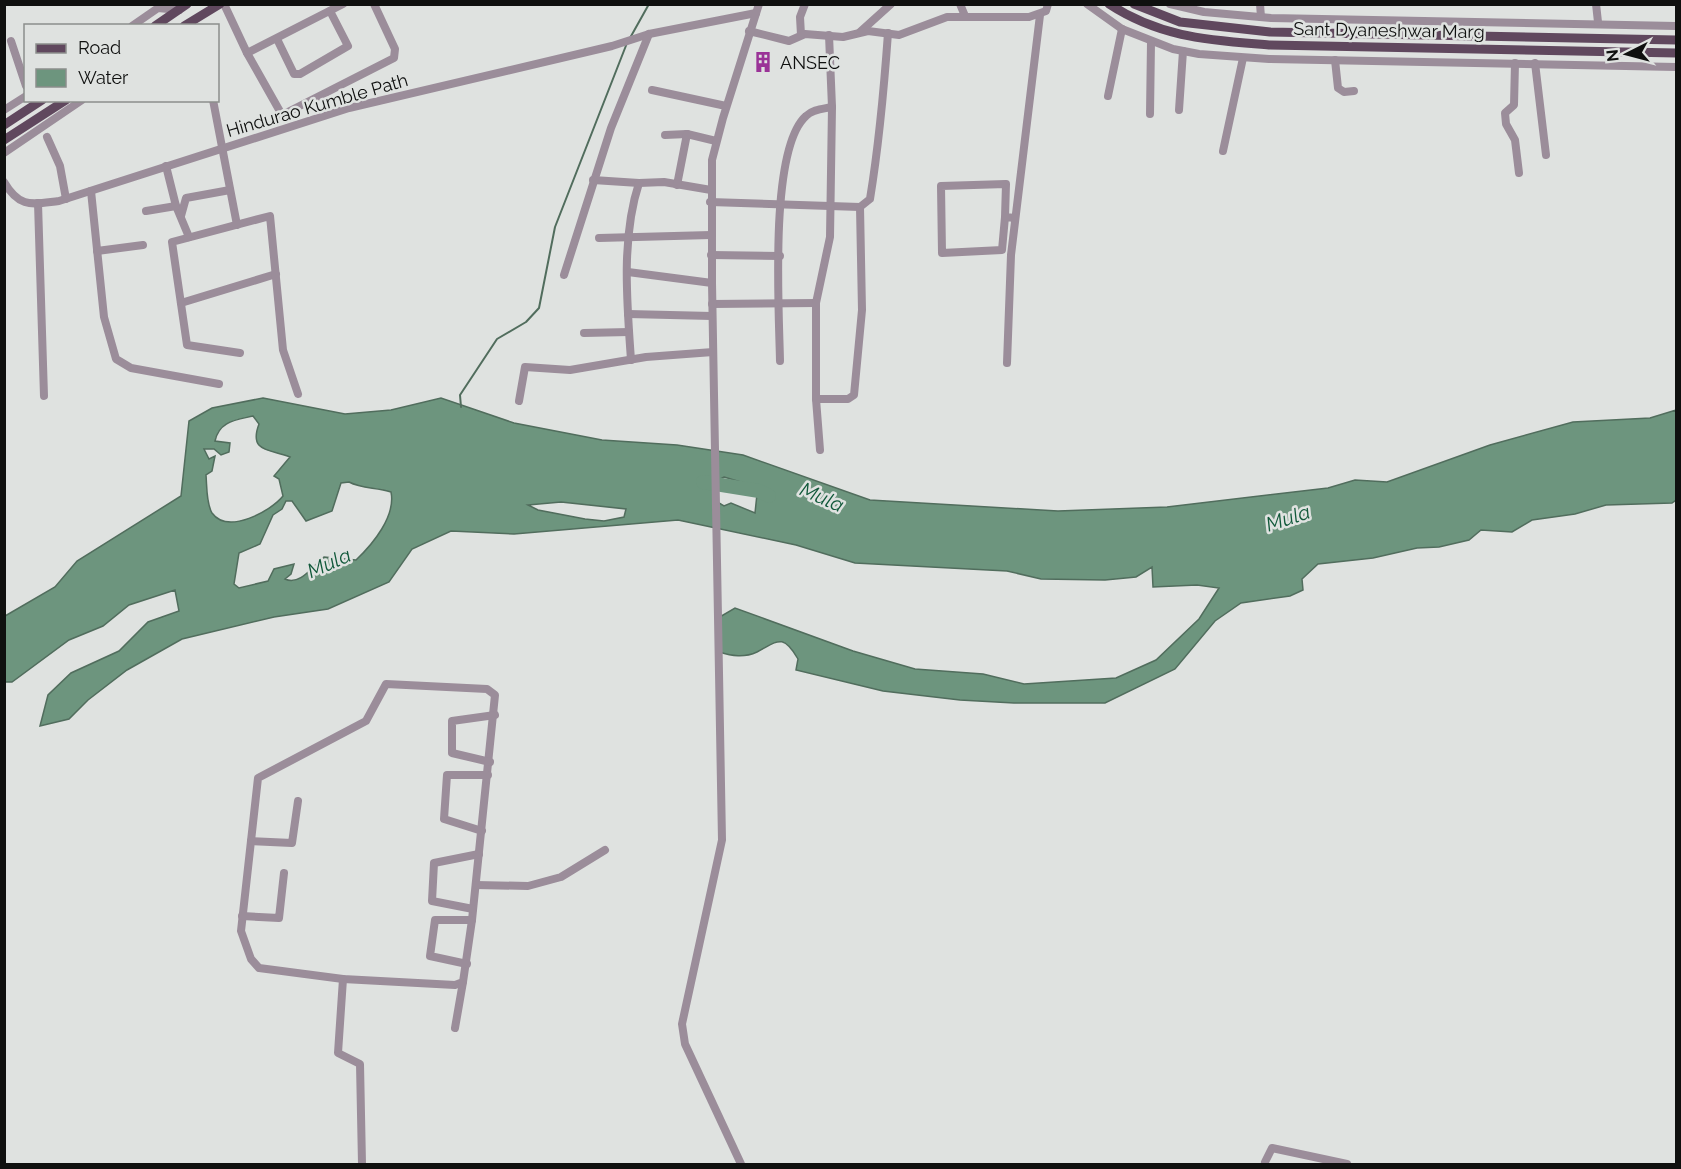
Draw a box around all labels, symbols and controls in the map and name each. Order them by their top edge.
street label: Sant Dyaneshwar Marg [1293,18,1485,42]
legend [24,24,219,102]
north arrow [1597,24,1657,84]
text: Road [78,37,121,58]
text: N [1602,48,1623,63]
building icon: ANSEC [751,50,775,74]
place label: ANSEC [780,52,840,73]
text: Water [78,67,129,88]
street label: Hindurao Kumble Path [224,69,410,141]
water label: Mula [796,477,848,517]
water label: Mula [1263,500,1313,536]
water label: Mula [303,543,355,583]

